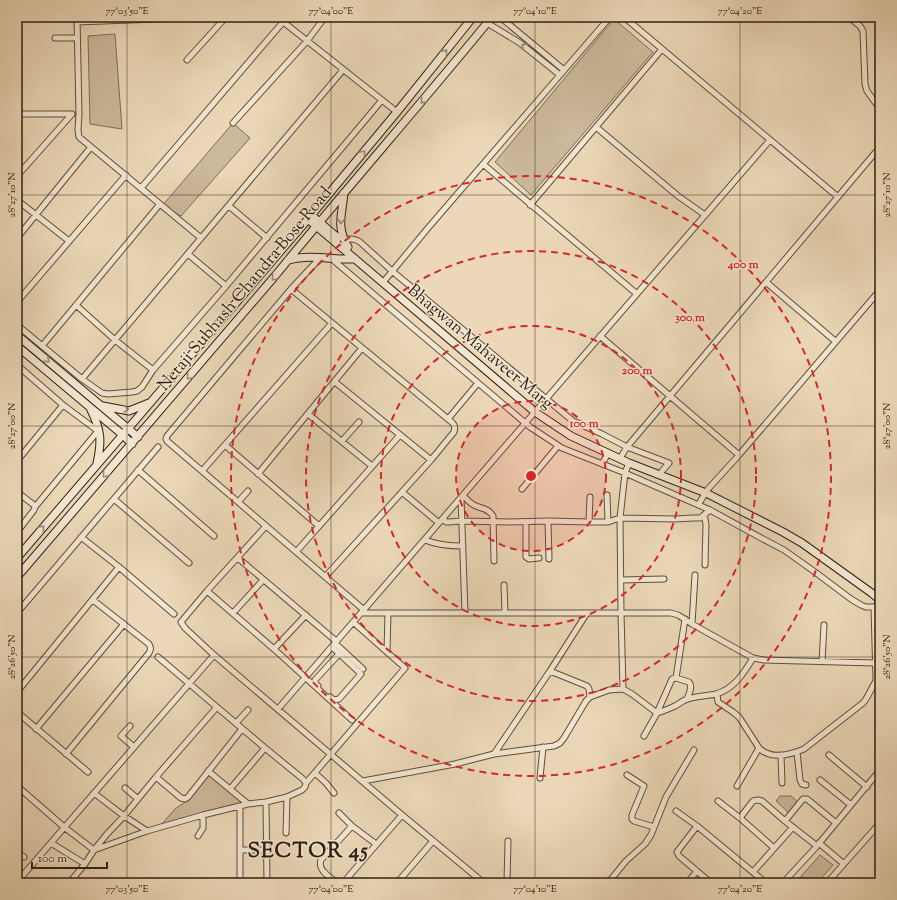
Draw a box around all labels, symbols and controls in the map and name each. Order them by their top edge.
text: 77°03'50"E [105,4,149,19]
text: 77°04'00"E [309,4,353,19]
text: 77°04'10"E [513,4,557,19]
text: 77°04'20"E [718,4,762,19]
one-way arrow [521,44,528,51]
one-way arrow [440,49,447,56]
one-way arrow [420,96,427,104]
one-way arrow [358,150,365,157]
text: 28°27'10"N [5,172,20,218]
text: 28°27'10"N [880,172,895,218]
street label: Netaji Subhash Chandra Bose Road [153,182,339,397]
one-way arrow [336,218,345,224]
text: 400 m [726,256,759,274]
one-way arrow [271,273,278,281]
street label: Bhagwan Mahaveer Marg [402,279,558,416]
text: 300 m [675,309,705,327]
one-way arrow [42,356,49,363]
text: 200 m [622,362,652,380]
one-way arrow [187,372,194,379]
text: 28°27'00"N [5,403,20,449]
text: 28°27'00"N [880,403,895,449]
one-way arrow [123,405,129,413]
text: 100 m [568,415,599,433]
centre of rings [524,469,538,483]
one-way arrow [102,471,109,478]
one-way arrow [38,526,45,533]
text: 28°26'50"N [5,634,20,680]
text: 28°26'50"N [880,634,895,680]
district label: SECTOR 45 [247,837,369,867]
scale bar [32,844,107,870]
text: 100 m [38,850,67,868]
text: 77°03'50"E [105,882,149,897]
text: 77°04'00"E [309,882,353,897]
text: 77°04'10"E [513,882,557,897]
text: 77°04'20"E [718,882,762,897]

